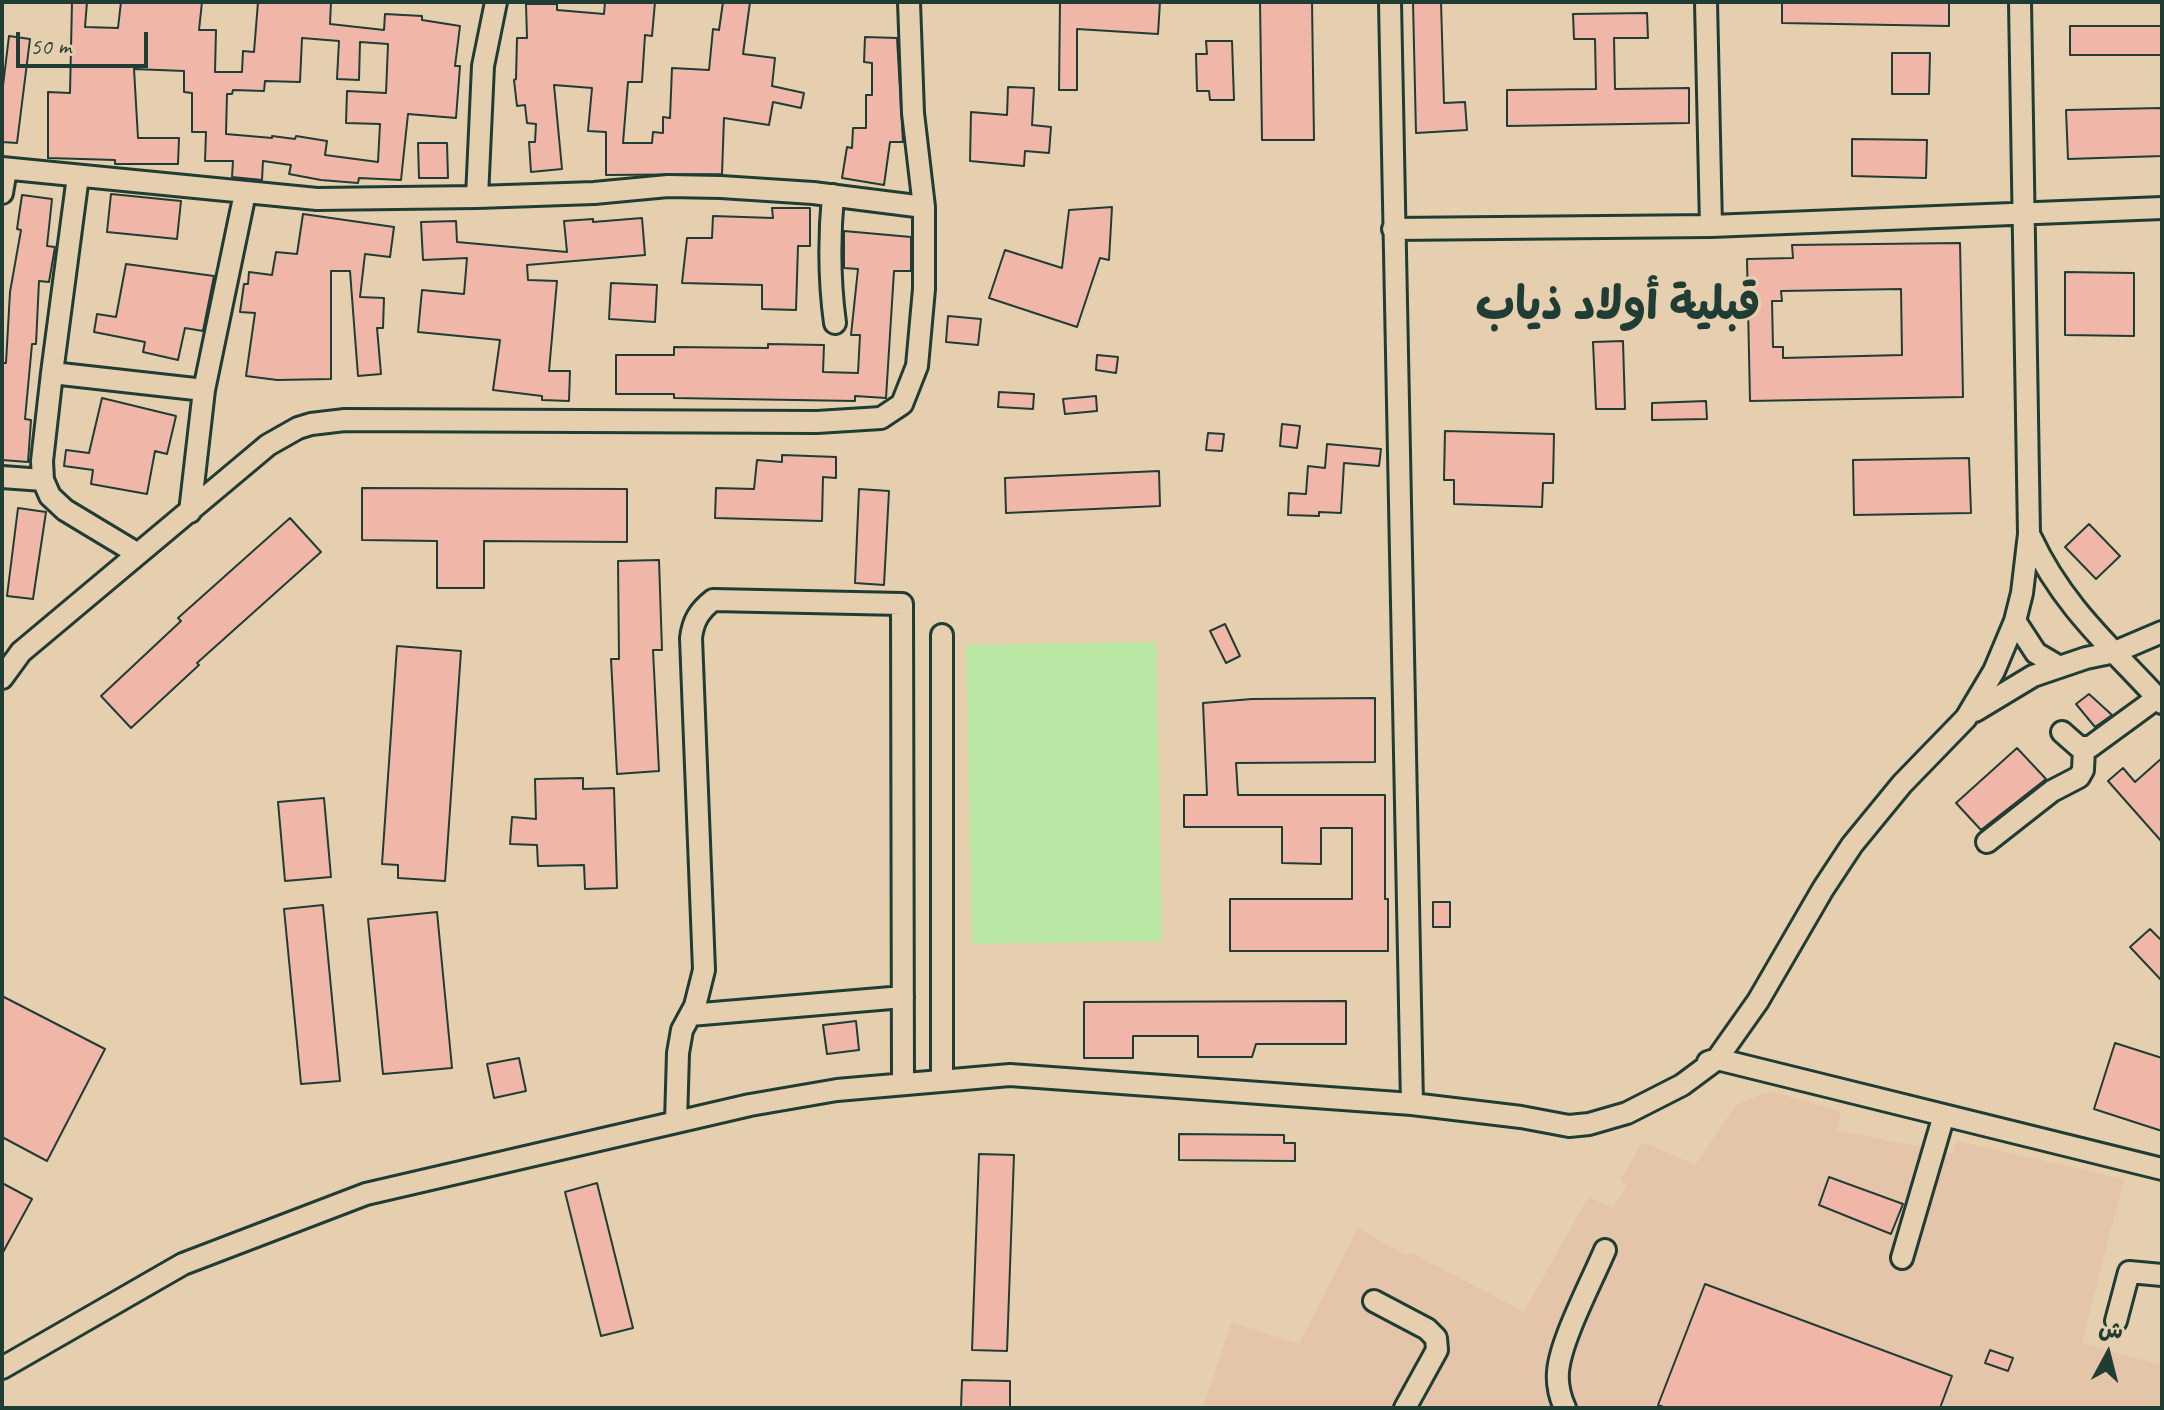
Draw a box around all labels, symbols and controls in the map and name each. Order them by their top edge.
scale bar [20,16,152,66]
text: 50 m [30,31,71,61]
district label: قبلية أولاد ذياب [1476,279,1760,335]
north arrow [2068,1314,2148,1394]
text: ش [2097,1315,2125,1346]

